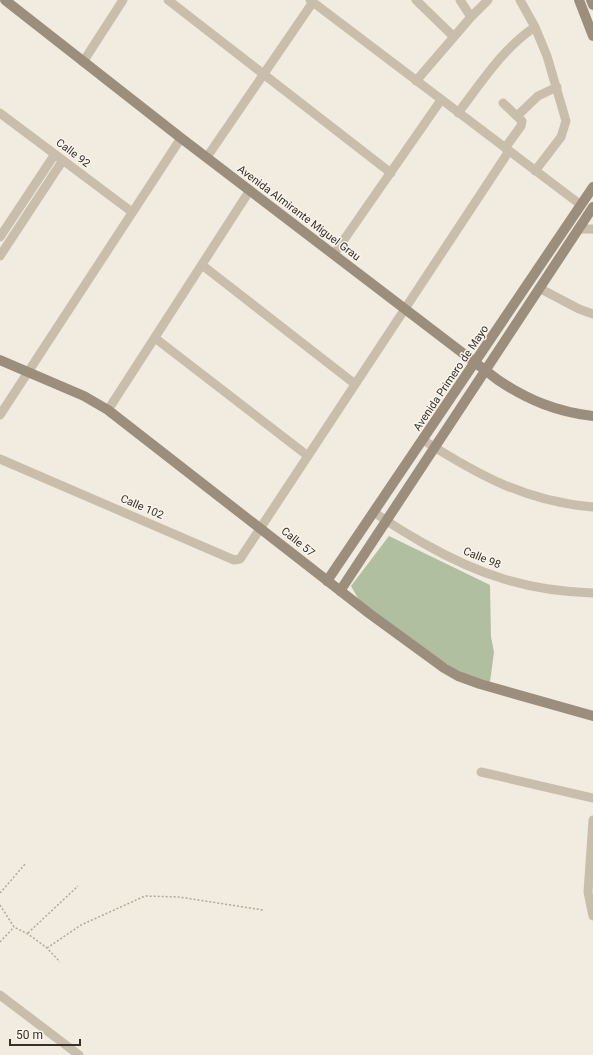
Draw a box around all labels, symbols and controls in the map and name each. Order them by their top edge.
street label: Calle 92 [53,136,93,170]
street label: Avenida Almirante Miguel Grau [235,163,363,263]
street label: Avenida Primero de Mayo [411,323,491,433]
street label: Calle 102 [118,492,166,522]
street label: Calle 57 [279,525,317,559]
street label: Calle 98 [461,545,503,571]
scale bar [10,1021,80,1047]
text: 50 m [16,1028,43,1042]

